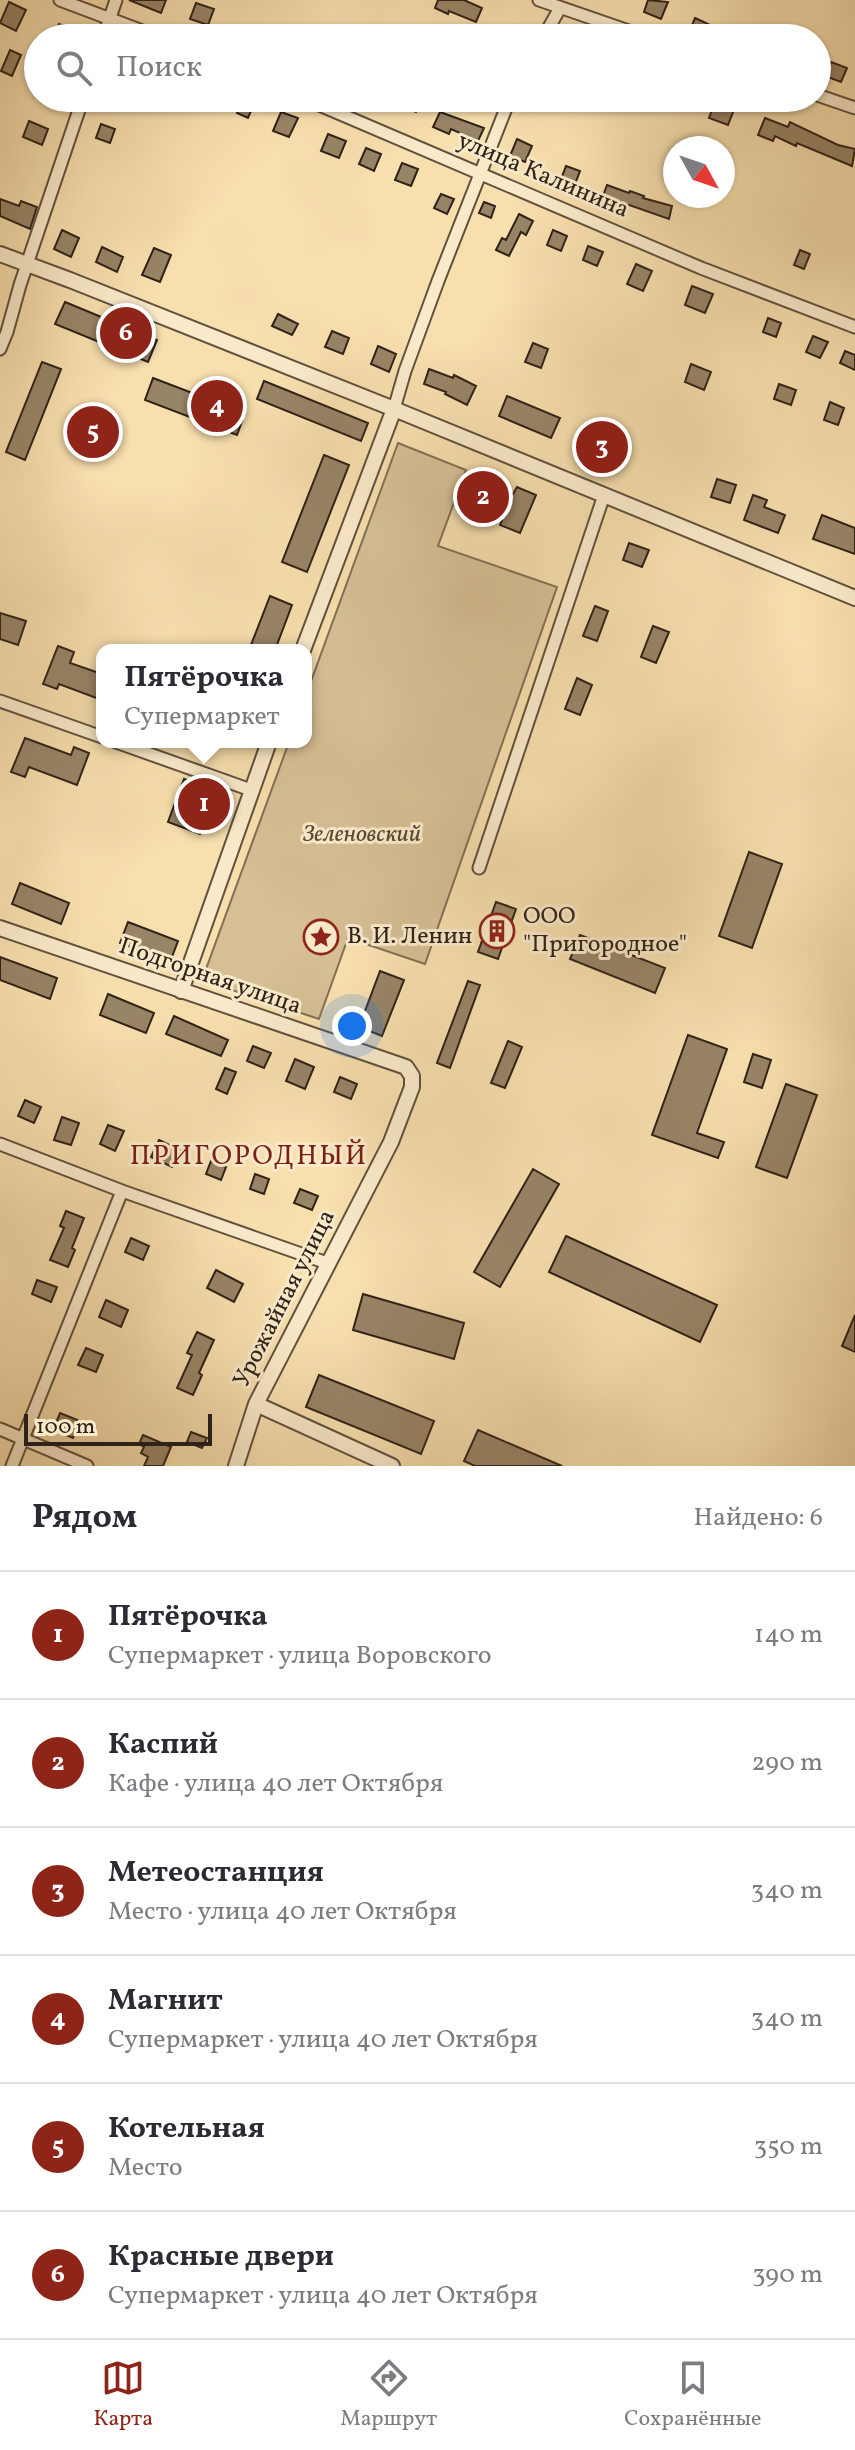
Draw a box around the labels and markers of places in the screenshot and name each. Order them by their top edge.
pin: 6 [100,303,152,363]
pin: 4 [191,376,243,436]
pin: 5 [67,402,119,462]
pin: 3 [576,417,628,477]
pin: 2 [457,467,509,527]
pin: 1 [178,774,230,834]
place label: ООО "Пригородное" [523,900,687,962]
building icon: ООО "Пригородное" [478,912,516,950]
place icon: В. И. Ленин [302,918,340,956]
place label: В. И. Ленин [347,920,472,954]

